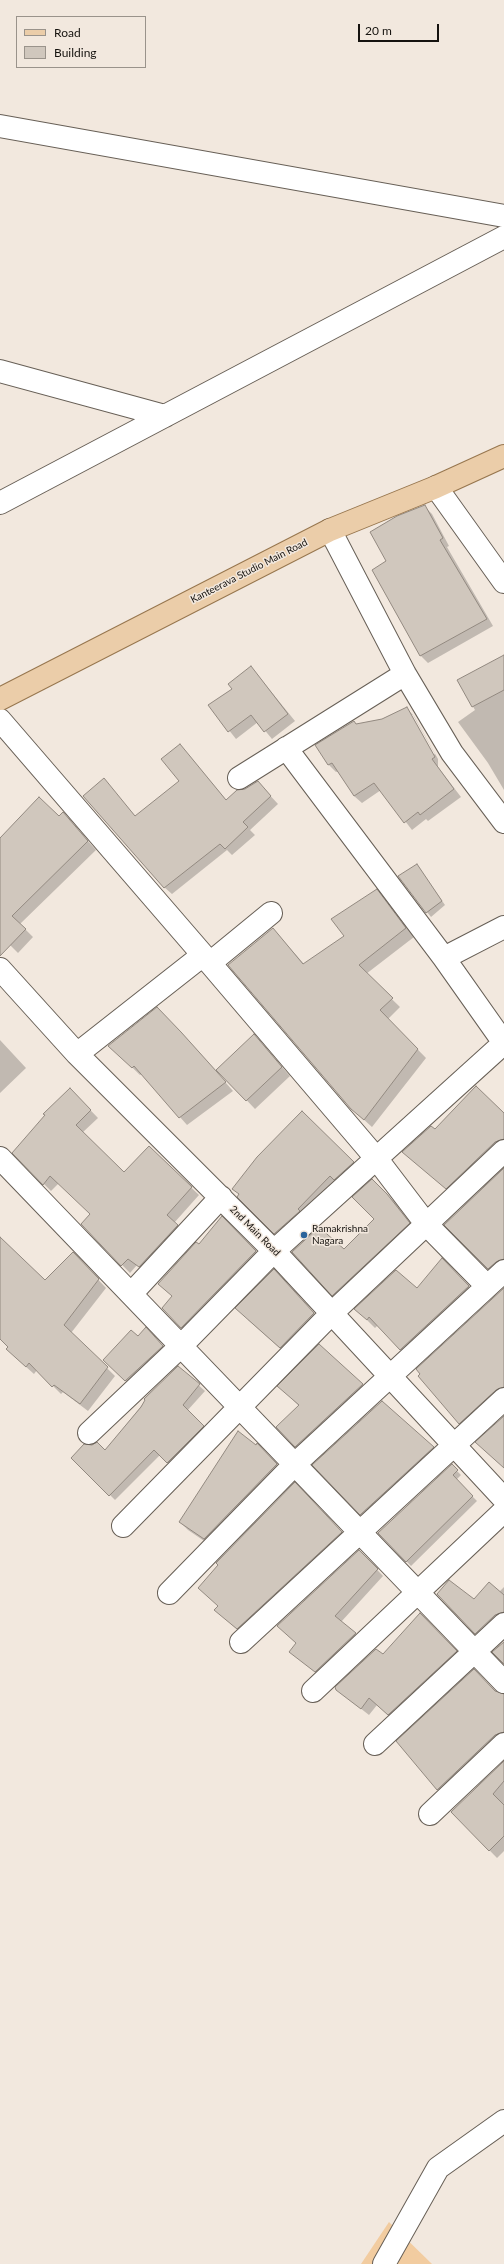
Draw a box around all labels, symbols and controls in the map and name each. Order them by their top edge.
legend [16,16,146,68]
scale bar [360,16,441,42]
text: 20 m [365,23,392,38]
text: Road [54,25,81,40]
text: Building [54,45,97,60]
street label: Kanteerava Studio Main Road [189,536,309,606]
street label: 2nd Main Road [227,1203,283,1259]
place label: Ramakrishna Nagara [312,1223,368,1246]
marker: Ramakrishna Nagara [299,1230,309,1240]

